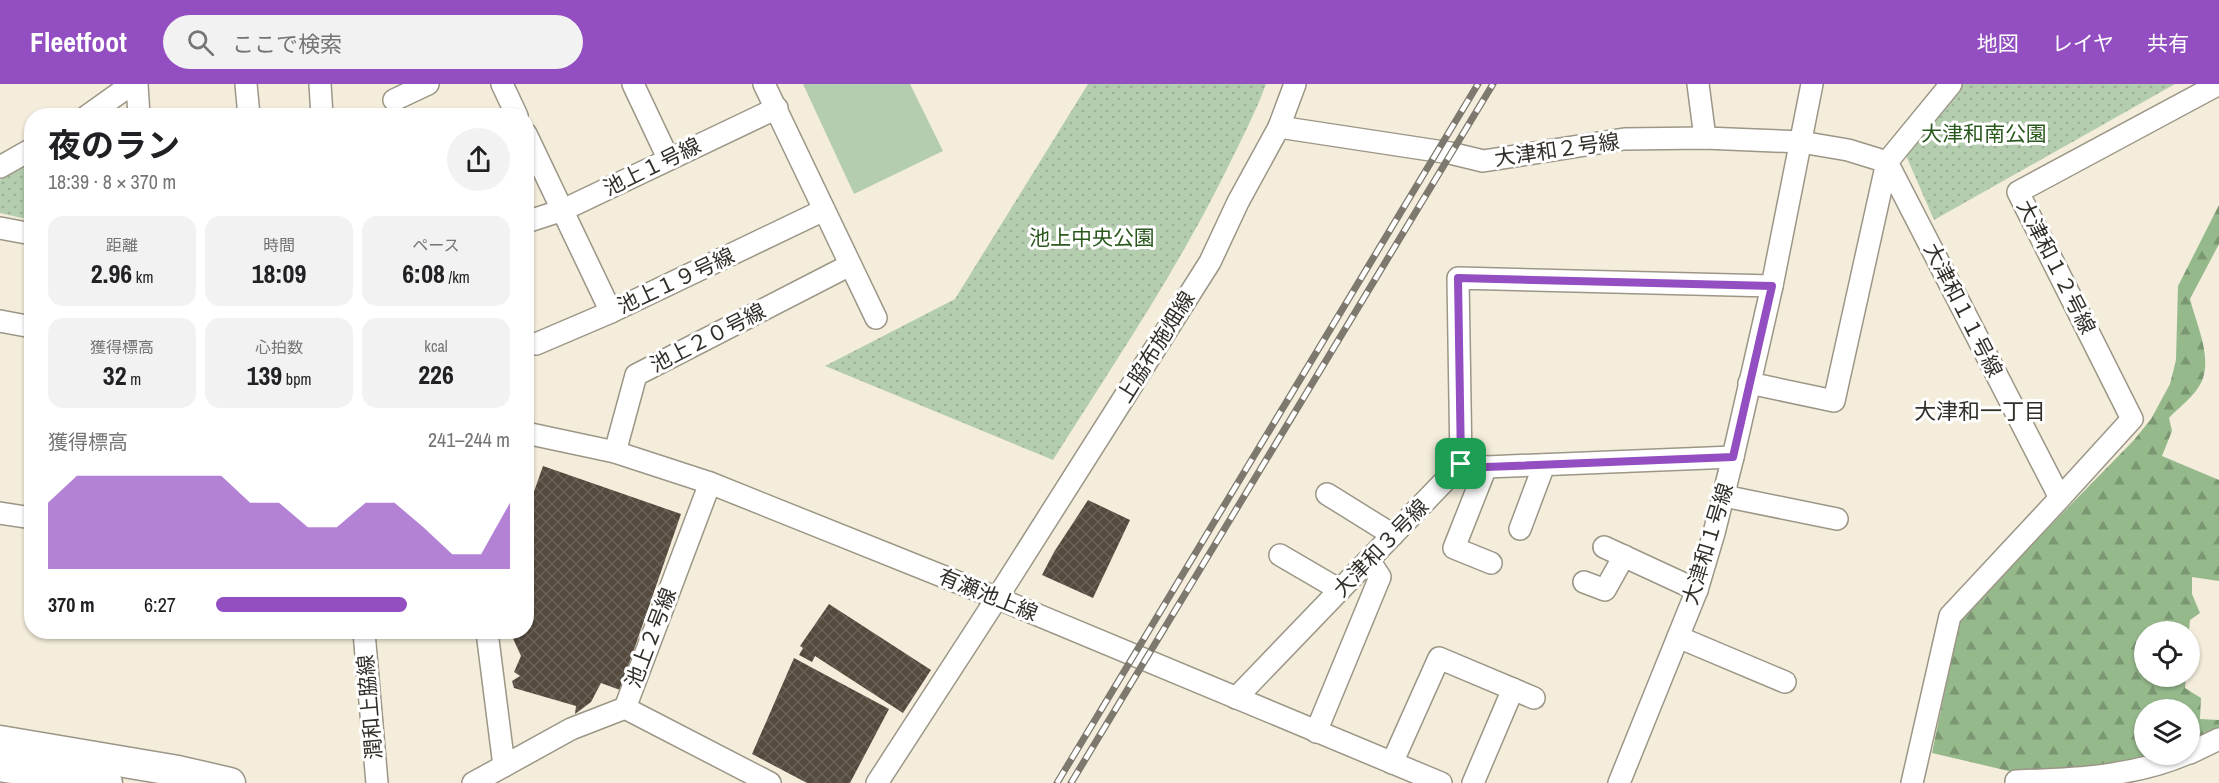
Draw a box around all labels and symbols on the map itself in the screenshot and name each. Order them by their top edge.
park label: 大津和南公園 [1921,119,2047,148]
street label: 大津和２号線 [1493,126,1621,173]
street label: 池上１号線 [598,131,705,203]
street label: 大津和１２号線 [2010,195,2103,339]
park label: 池上中央公園 [1029,223,1155,252]
street label: 大津和１１号線 [1917,238,2010,382]
street label: 池上１９号線 [613,241,739,320]
street label: 上脇布施畑線 [1110,286,1201,408]
street label: 池上２０号線 [645,296,770,379]
district label: 大津和一丁目 [1914,396,2046,426]
pin [1435,438,1486,489]
street label: 大津和１号線 [1675,479,1740,608]
street label: 大津和３号線 [1326,492,1435,603]
street label: 有瀬池上線 [934,561,1042,628]
street label: 池上２号線 [618,584,683,692]
street label: 潤和上脇線 [350,653,389,761]

